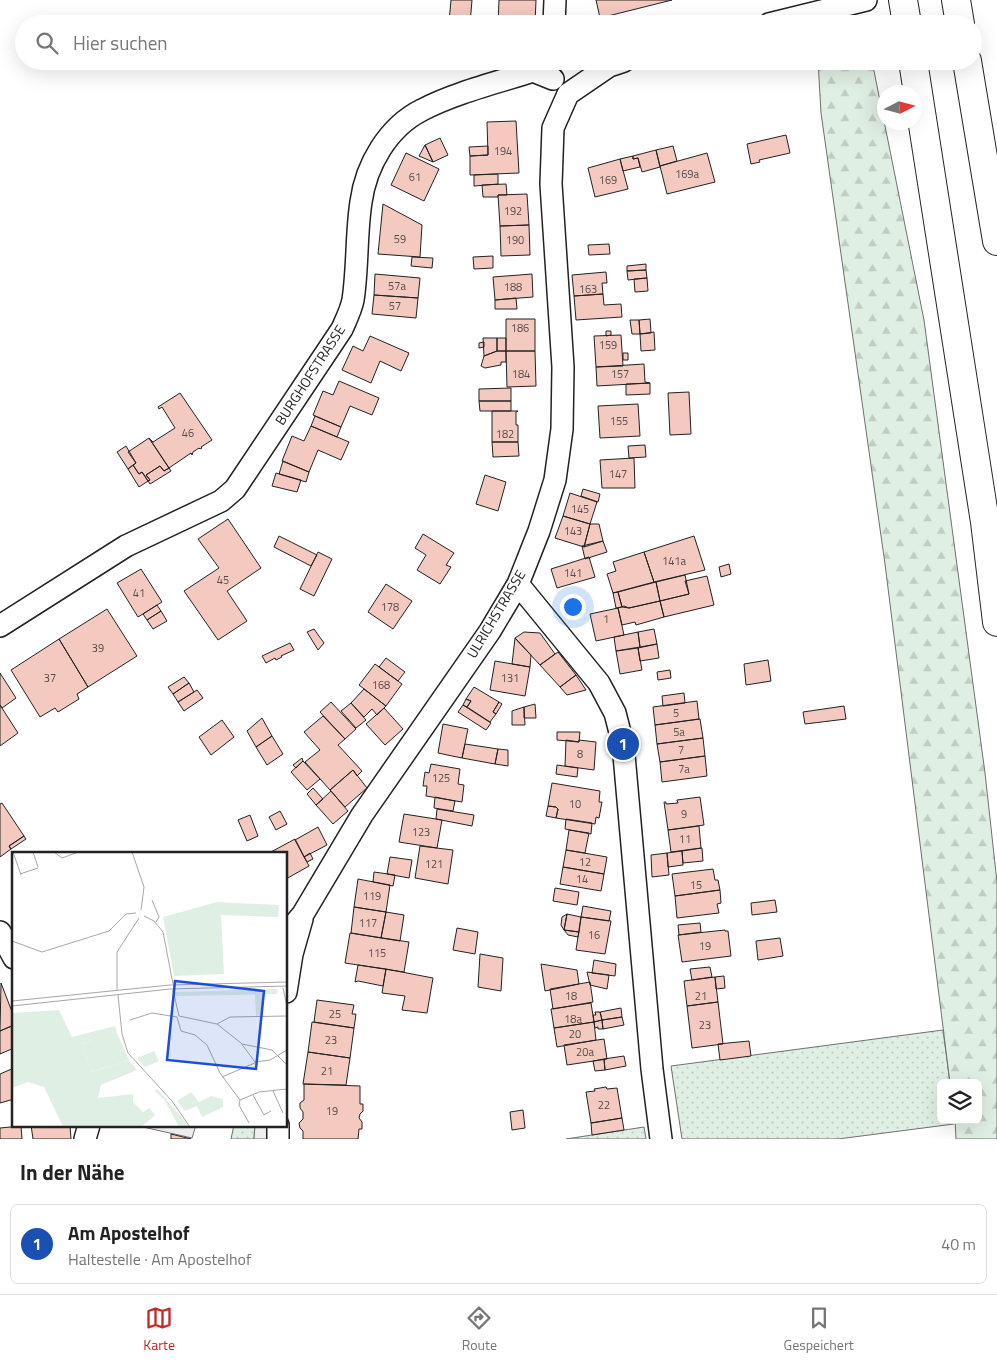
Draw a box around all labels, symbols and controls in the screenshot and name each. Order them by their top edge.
search box [15,15,982,70]
text: Hier suchen [73,28,168,57]
icon: search [33,29,61,57]
north arrow [877,85,922,130]
house number: 194 [494,143,512,159]
house number: 169a [675,166,699,182]
house number: 61 [409,169,421,185]
house number: 169 [599,172,617,188]
house number: 192 [504,203,522,219]
house number: 59 [394,231,406,247]
house number: 190 [506,232,524,248]
house number: 57a [388,278,406,294]
house number: 188 [504,279,522,295]
house number: 163 [579,281,597,297]
house number: 57 [389,298,401,314]
street label: BURGHOFSTRASSE [269,320,350,429]
house number: 186 [511,320,529,336]
house number: 159 [599,337,617,353]
house number: 184 [512,366,530,382]
house number: 157 [611,366,629,382]
house number: 155 [610,413,628,429]
house number: 46 [182,425,194,441]
house number: 182 [496,426,514,442]
house number: 147 [609,466,627,482]
house number: 145 [571,501,589,517]
house number: 143 [564,523,582,539]
house number: 141a [662,553,686,569]
street label: ULRICHSTRASSE [461,565,530,662]
house number: 141 [564,565,582,581]
house number: 45 [217,572,229,588]
house number: 41 [133,585,145,601]
your location [560,594,586,620]
house number: 178 [381,599,399,615]
house number: 1 [603,611,609,627]
house number: 39 [92,640,104,656]
house number: 37 [44,670,56,686]
house number: 131 [501,670,519,686]
house number: 168 [372,677,390,693]
house number: 5 [673,705,679,721]
house number: 5a [673,724,685,740]
pin: 1 [607,725,639,763]
house number: 7 [678,742,684,758]
house number: 8 [577,746,583,762]
house number: 7a [678,761,690,777]
house number: 125 [432,770,450,786]
house number: 10 [569,796,581,812]
house number: 9 [681,806,687,822]
house number: 123 [412,824,430,840]
house number: 11 [679,831,691,847]
inset map [12,852,288,1126]
house number: 12 [579,854,591,870]
house number: 121 [425,856,443,872]
house number: 14 [576,871,588,887]
house number: 15 [690,877,702,893]
house number: 119 [363,888,381,904]
house number: 117 [359,915,377,931]
house number: 16 [588,927,600,943]
house number: 19 [699,938,711,954]
house number: 115 [368,945,386,961]
house number: 18 [565,988,577,1004]
house number: 21 [695,988,707,1004]
house number: 25 [329,1006,341,1022]
house number: 18a [564,1011,582,1027]
house number: 23 [699,1017,711,1033]
house number: 20 [569,1026,581,1042]
house number: 23 [325,1032,337,1048]
house number: 20a [576,1044,594,1060]
house number: 21 [321,1063,333,1079]
map controls [937,1079,982,1124]
button: layers [937,1079,982,1124]
house number: 22 [598,1097,610,1113]
house number: 19 [326,1103,338,1119]
text: In der Nähe [20,1156,125,1188]
text: Am Apostelhof [68,1218,190,1247]
text: 1 [33,1232,41,1256]
text: 40 m [941,1232,976,1256]
text: Haltestelle · Am Apostelhof [68,1247,251,1271]
tab: Karte [143,1304,175,1355]
tab: Route [462,1304,497,1355]
tab: Gespeichert [784,1304,854,1355]

